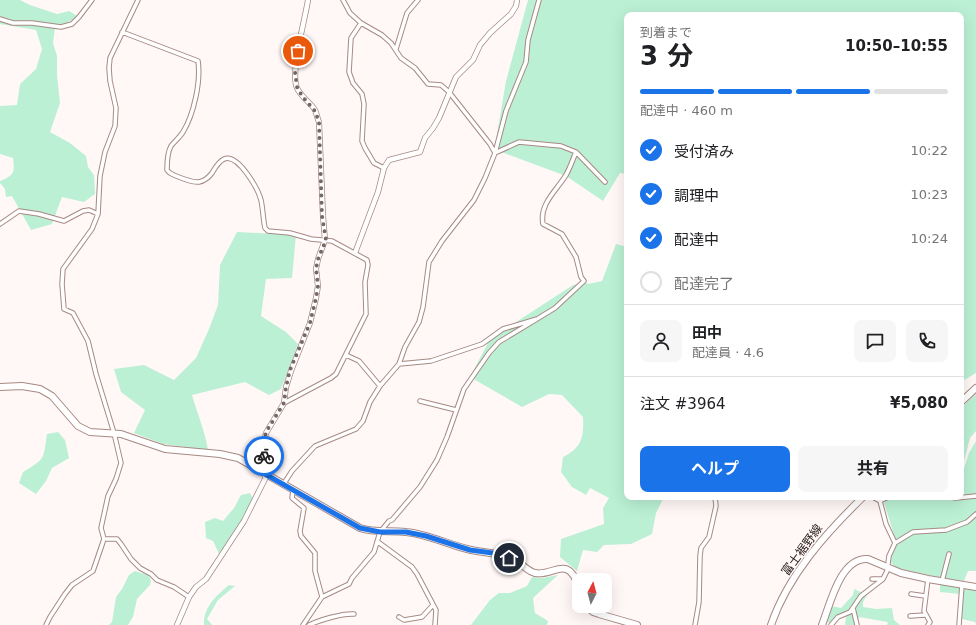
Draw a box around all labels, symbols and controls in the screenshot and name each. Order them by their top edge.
text: 到着まで [640,25,692,40]
pin [281,34,315,68]
text: 10:50–10:55 [845,37,948,55]
icon: bag [287,40,309,62]
text: 3 分 [640,41,693,71]
text: 配達中 · 460 m [640,103,733,118]
icon: check [640,139,662,161]
text: 受付済み [674,143,734,161]
text: 10:22 [911,143,948,158]
icon: check [640,183,662,205]
text: 調理中 [674,187,719,205]
text: 10:23 [911,187,948,202]
icon: check [640,227,662,249]
text: 配達中 [674,231,719,249]
text: 10:24 [911,231,948,246]
text: 配達完了 [674,275,734,293]
button: person [640,320,682,362]
button: chat [854,320,896,362]
button: phone [906,320,948,362]
text: 田中 [692,324,722,342]
text: 配達員 · 4.6 [692,345,764,360]
text: ¥5,080 [890,394,948,412]
text: 注文 #3964 [640,395,726,413]
courier [244,436,284,476]
icon: bike [253,445,275,467]
button: ヘルプ [640,446,790,492]
button: 共有 [798,446,948,492]
street label: 富士裾野線 [779,522,825,578]
pin [492,541,526,575]
icon: home [498,547,520,569]
north arrow [572,573,612,613]
map controls [572,573,612,613]

